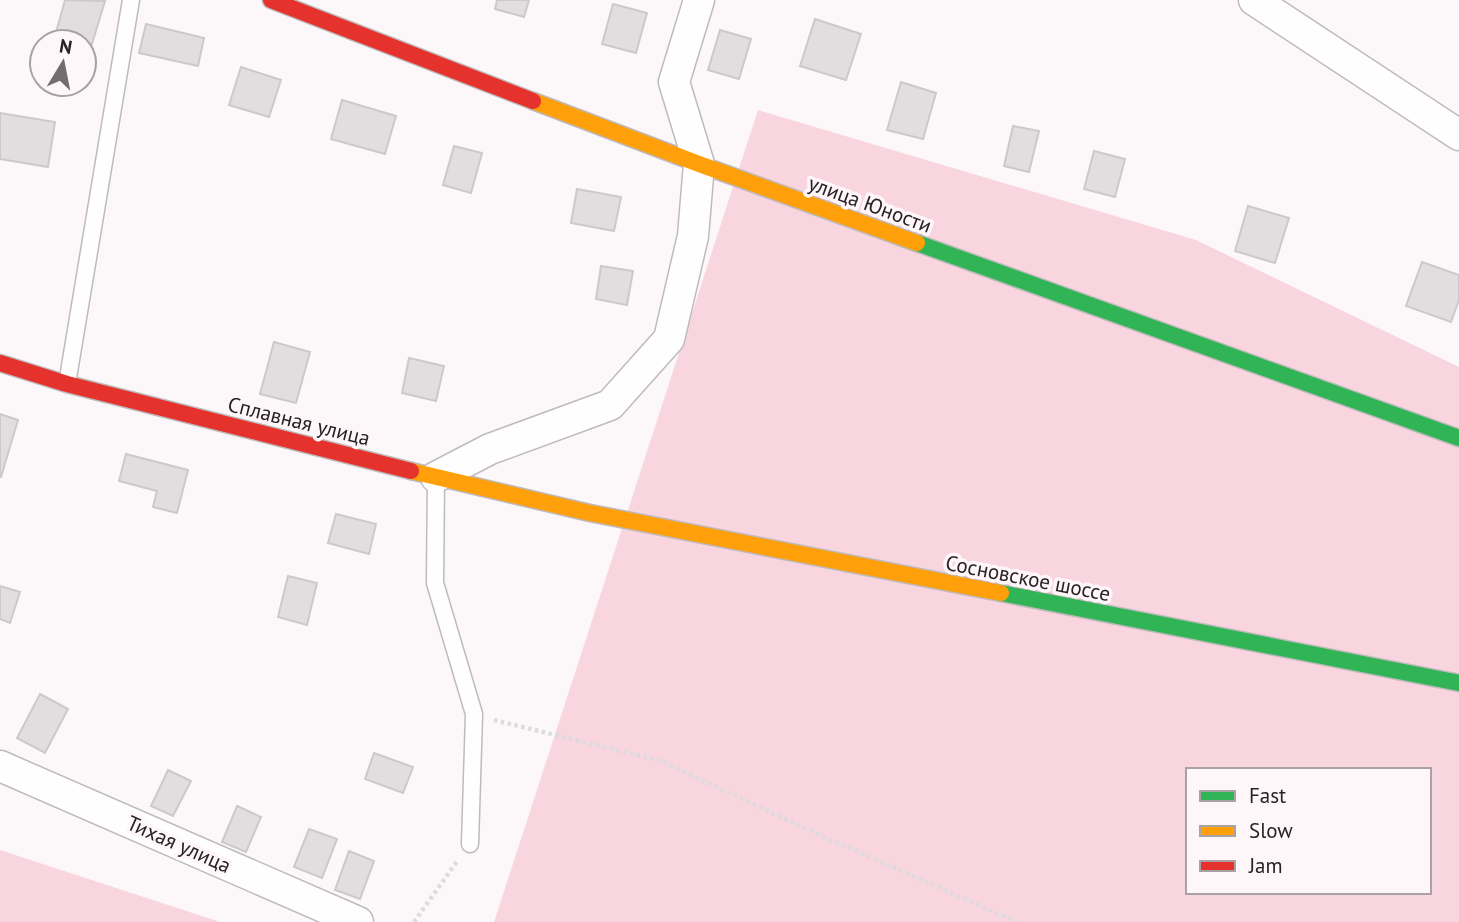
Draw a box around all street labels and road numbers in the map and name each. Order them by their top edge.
street label: улица Юности [805,169,935,239]
street label: Сплавная улица [225,390,373,452]
street label: Сосновское шоссе [943,549,1113,607]
street label: Тихая улица [123,809,235,879]

